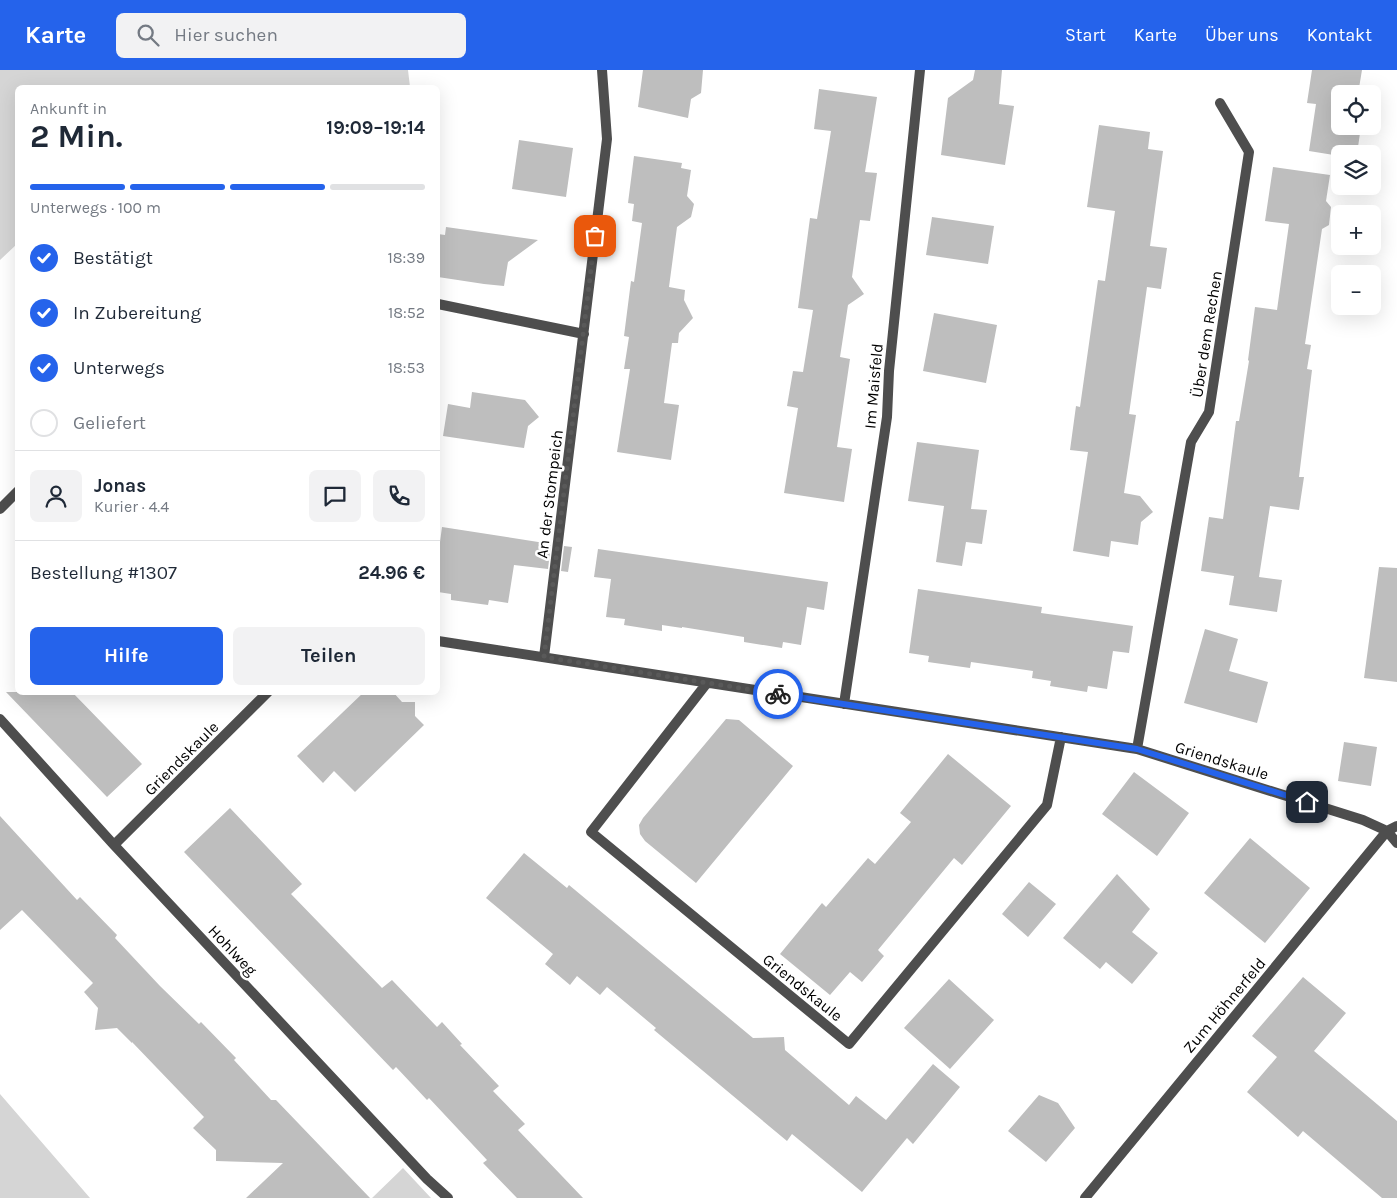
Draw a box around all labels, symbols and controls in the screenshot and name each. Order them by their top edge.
search box [116,13,466,58]
text: Karte [25,21,86,49]
icon: search [134,21,162,49]
text: Hier suchen [174,24,278,46]
text: Start [1065,24,1106,46]
text: Karte [1134,24,1177,46]
text: Über uns [1205,24,1279,46]
text: Kontakt [1307,24,1372,46]
map controls [1331,85,1381,315]
button: locate [1331,85,1381,135]
text: Ankunft in [30,99,107,118]
text: 19:09–19:14 [326,117,425,139]
text: 2 Min. [30,118,123,155]
button: layers [1331,145,1381,195]
text: Unterwegs · 100 m [30,198,161,217]
button: + [1331,205,1381,255]
pin [574,215,616,257]
icon: bag [581,222,609,250]
icon: check [30,244,58,272]
text: Bestätigt [73,247,153,269]
text: 18:39 [387,248,425,267]
button: − [1331,265,1381,315]
street label: Über dem Rechen [1187,269,1226,399]
icon: check [30,299,58,327]
text: In Zubereitung [73,302,201,324]
text: 18:52 [388,303,425,322]
street label: Im Maisfeld [860,342,887,430]
icon: check [30,354,58,382]
text: Unterwegs [73,357,165,379]
text: 18:53 [388,358,425,377]
text: Geliefert [73,412,146,434]
street label: An der Stompeich [532,429,567,560]
button: person [30,470,82,522]
button: chat [309,470,361,522]
button: phone [373,470,425,522]
text: Jonas [94,475,146,497]
text: Kurier · 4.4 [94,497,169,516]
text: Bestellung #1307 [30,562,177,584]
text: 24.96 € [358,562,425,584]
button: Hilfe [30,627,223,685]
button: Teilen [233,627,425,685]
courier [753,669,803,719]
icon: bike [764,680,792,708]
street label: Griendskaule [140,717,222,799]
street label: Griendskaule [1173,737,1271,784]
pin [1286,781,1328,823]
icon: home [1293,788,1321,816]
street label: Hohlweg [204,921,261,980]
street label: Griendskaule [759,950,846,1025]
street label: Zum Höhnerfeld [1179,954,1270,1057]

